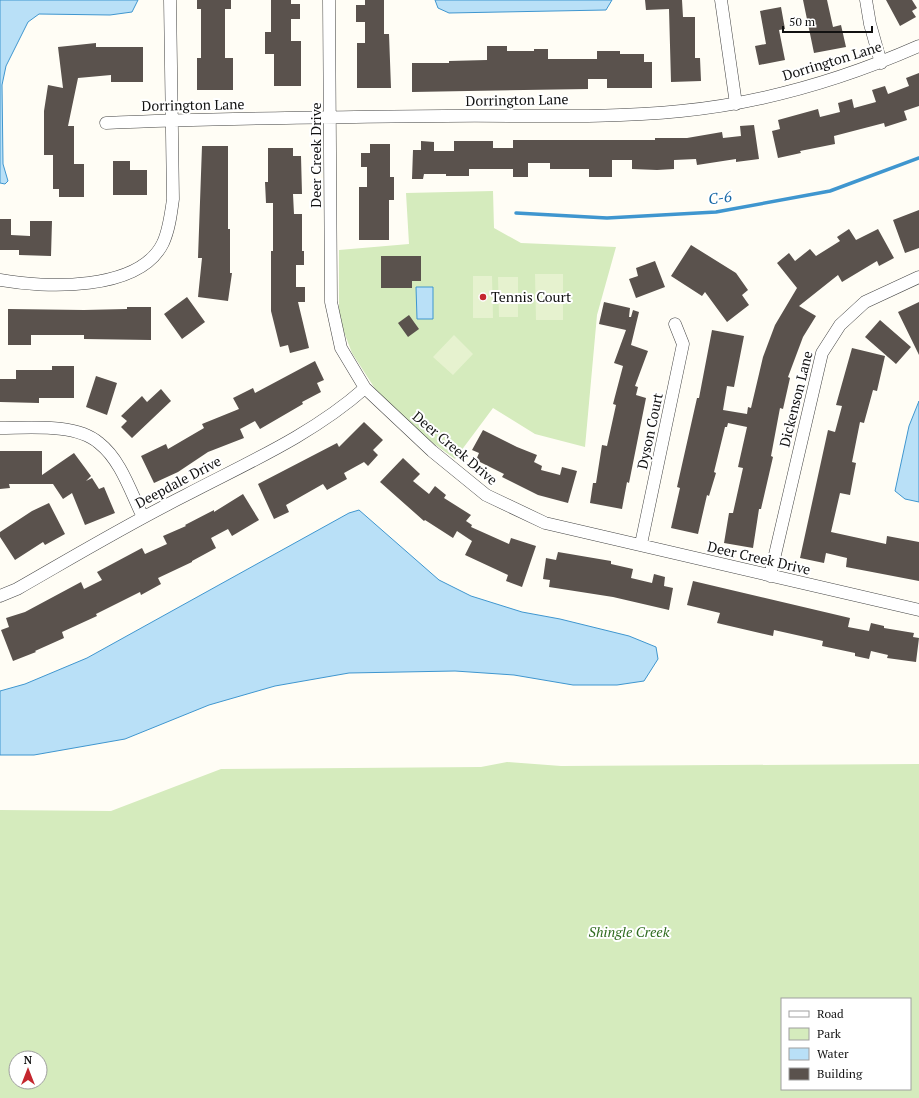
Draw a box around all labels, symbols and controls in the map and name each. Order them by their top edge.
scale bar [783,8,872,34]
text: 50 m [789,14,816,29]
street label: Dorrington Lane [780,36,884,85]
street label: Dorrington Lane [465,89,569,110]
street label: Dorrington Lane [141,94,245,115]
street label: Deer Creek Drive [306,102,325,208]
water label: C-6 [707,185,733,209]
place label: Tennis Court [491,287,572,306]
marker: Tennis Court [478,292,488,302]
street label: Dickenson Lane [774,349,817,449]
street label: Dyson Court [632,390,667,471]
street label: Deer Creek Drive [409,407,502,489]
street label: Deepdale Drive [131,451,224,512]
street label: Deer Creek Drive [706,536,813,579]
park label: Shingle Creek [589,922,670,941]
legend [781,998,911,1090]
text: Road [817,1006,844,1021]
text: Park [817,1026,842,1041]
text: Water [817,1046,849,1061]
north arrow [8,1050,48,1090]
text: N [24,1053,33,1067]
text: Building [817,1066,863,1081]

